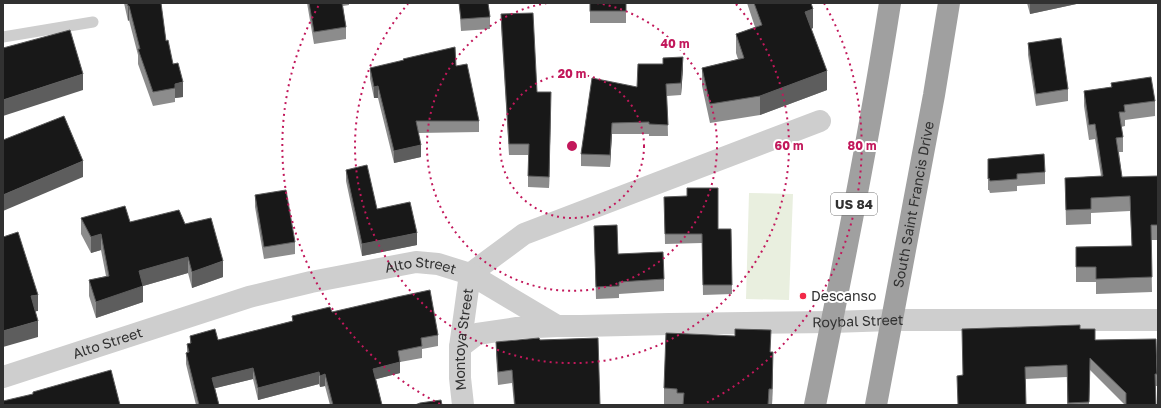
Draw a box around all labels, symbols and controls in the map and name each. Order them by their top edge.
text: 40 m [661,36,689,51]
text: 20 m [558,66,586,81]
street label: South Saint Francis Drive [889,120,937,289]
text: 60 m [775,138,803,153]
text: 80 m [848,138,876,153]
centre of rings [565,139,579,153]
road number: US 84 [831,193,877,215]
street label: Alto Street [383,253,459,277]
street label: Montoya Street [451,287,476,392]
place label: Descanso [811,287,876,304]
marker: Descanso [798,291,808,301]
street label: Roybal Street [812,311,903,330]
street label: Alto Street [70,323,144,362]

